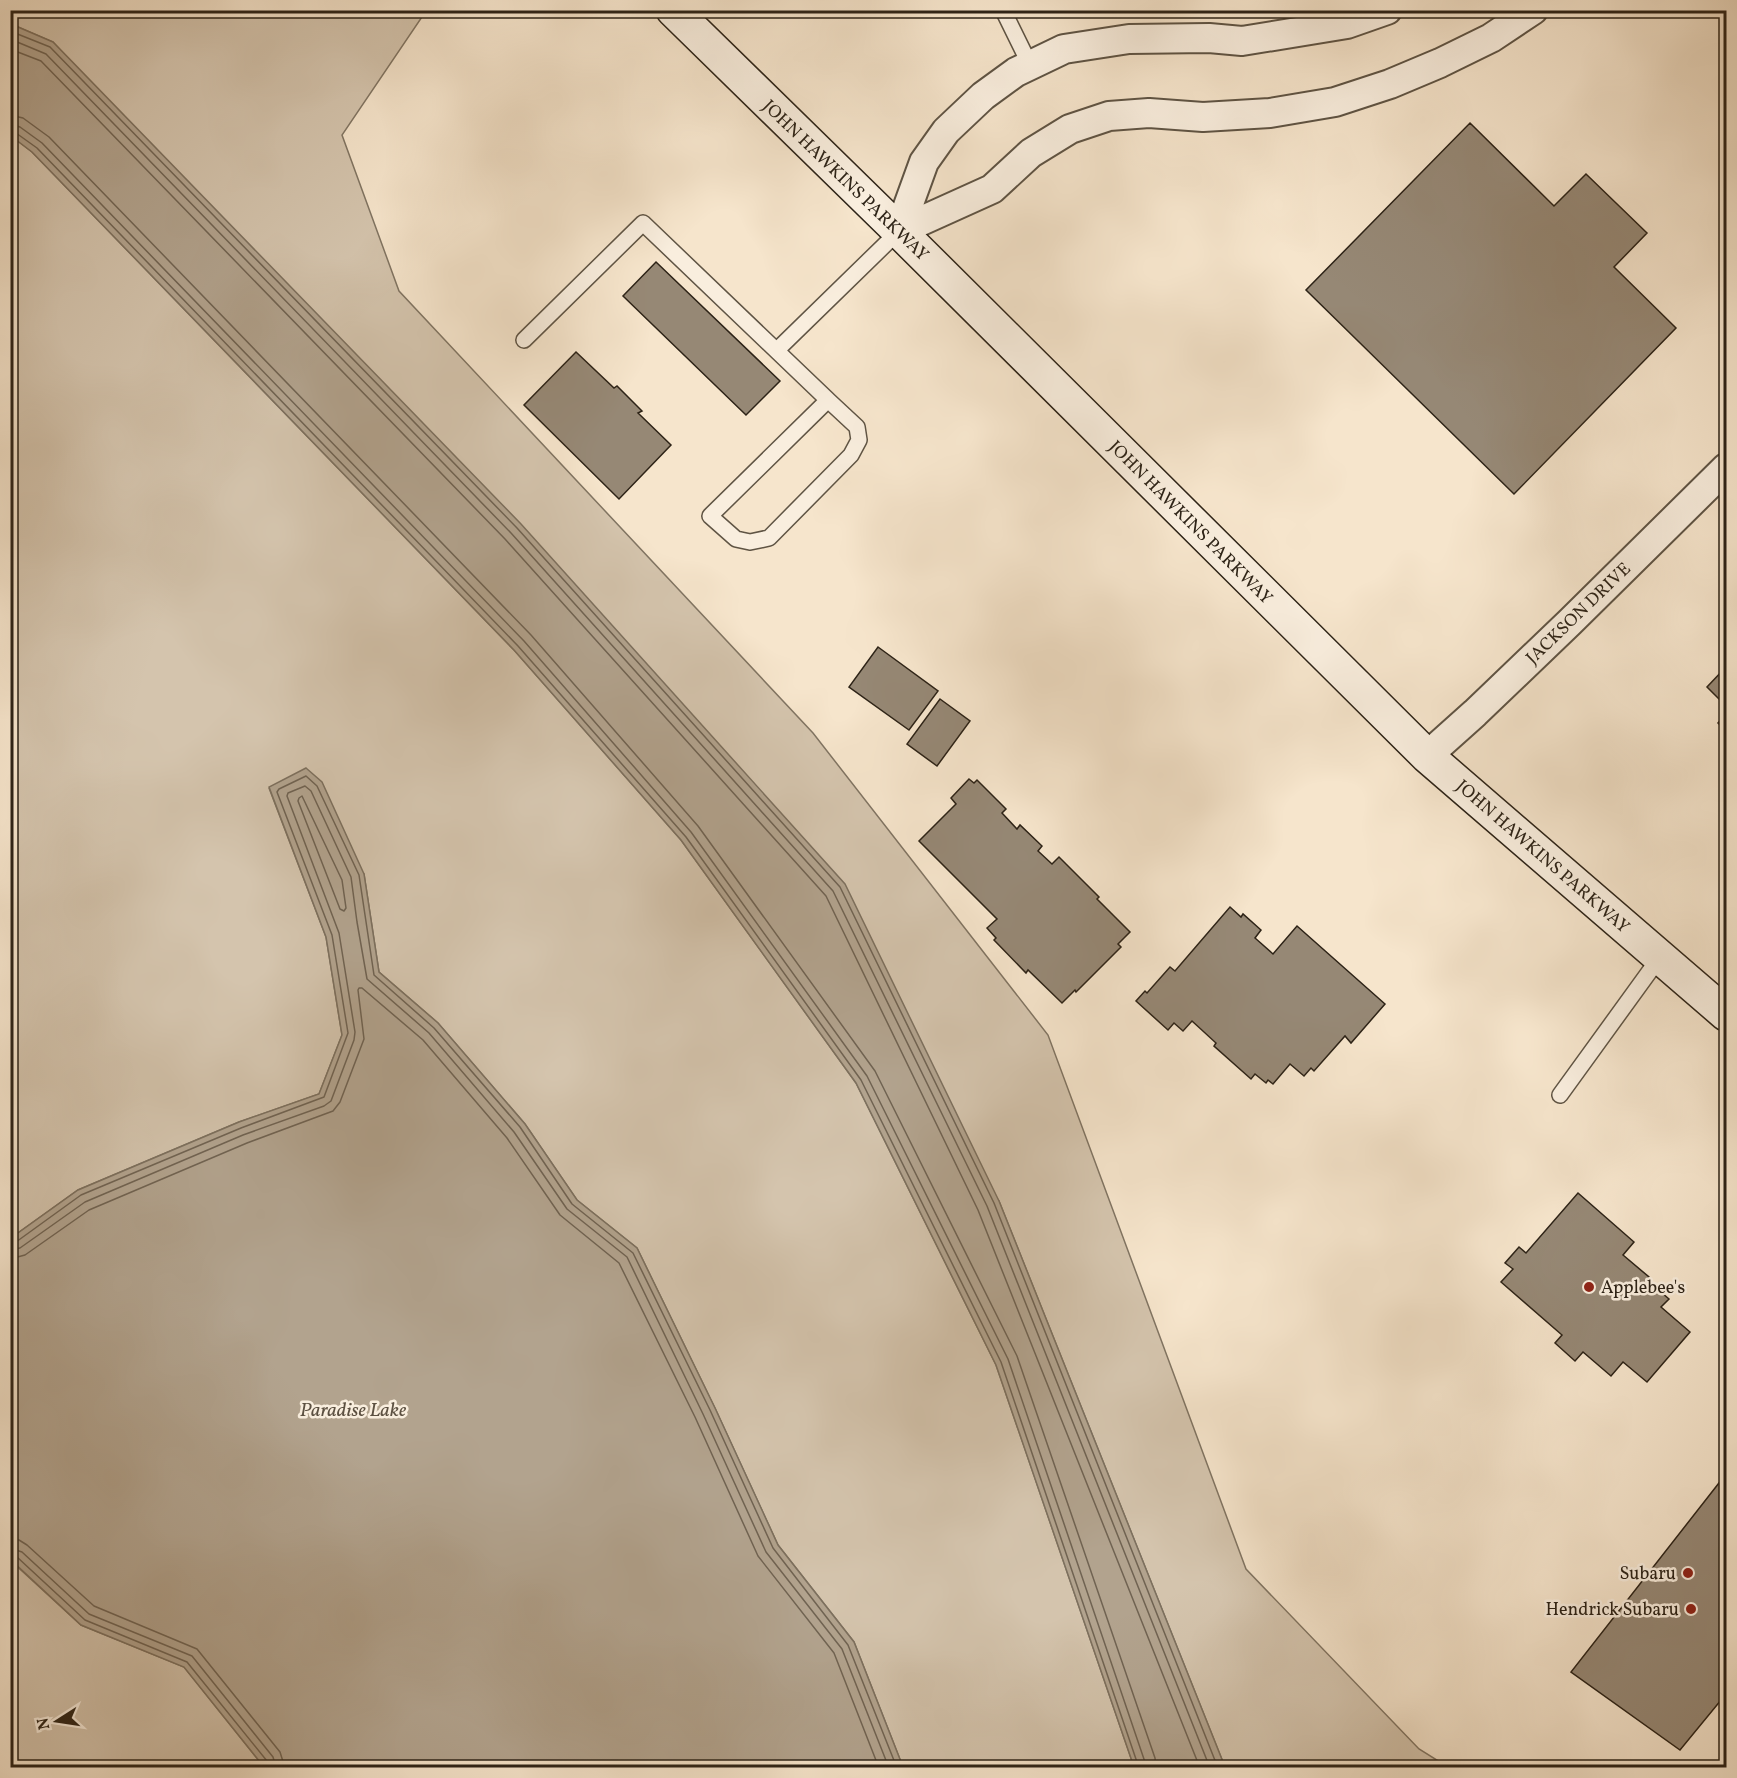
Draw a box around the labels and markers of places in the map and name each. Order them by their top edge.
place label: Applebee's [1601,1276,1685,1301]
marker: Applebee's [1582,1280,1596,1294]
place label: Subaru [1619,1562,1676,1587]
marker: Subaru [1681,1566,1695,1580]
place label: Hendrick Subaru [1545,1598,1679,1623]
marker: Hendrick Subaru [1684,1602,1698,1616]

